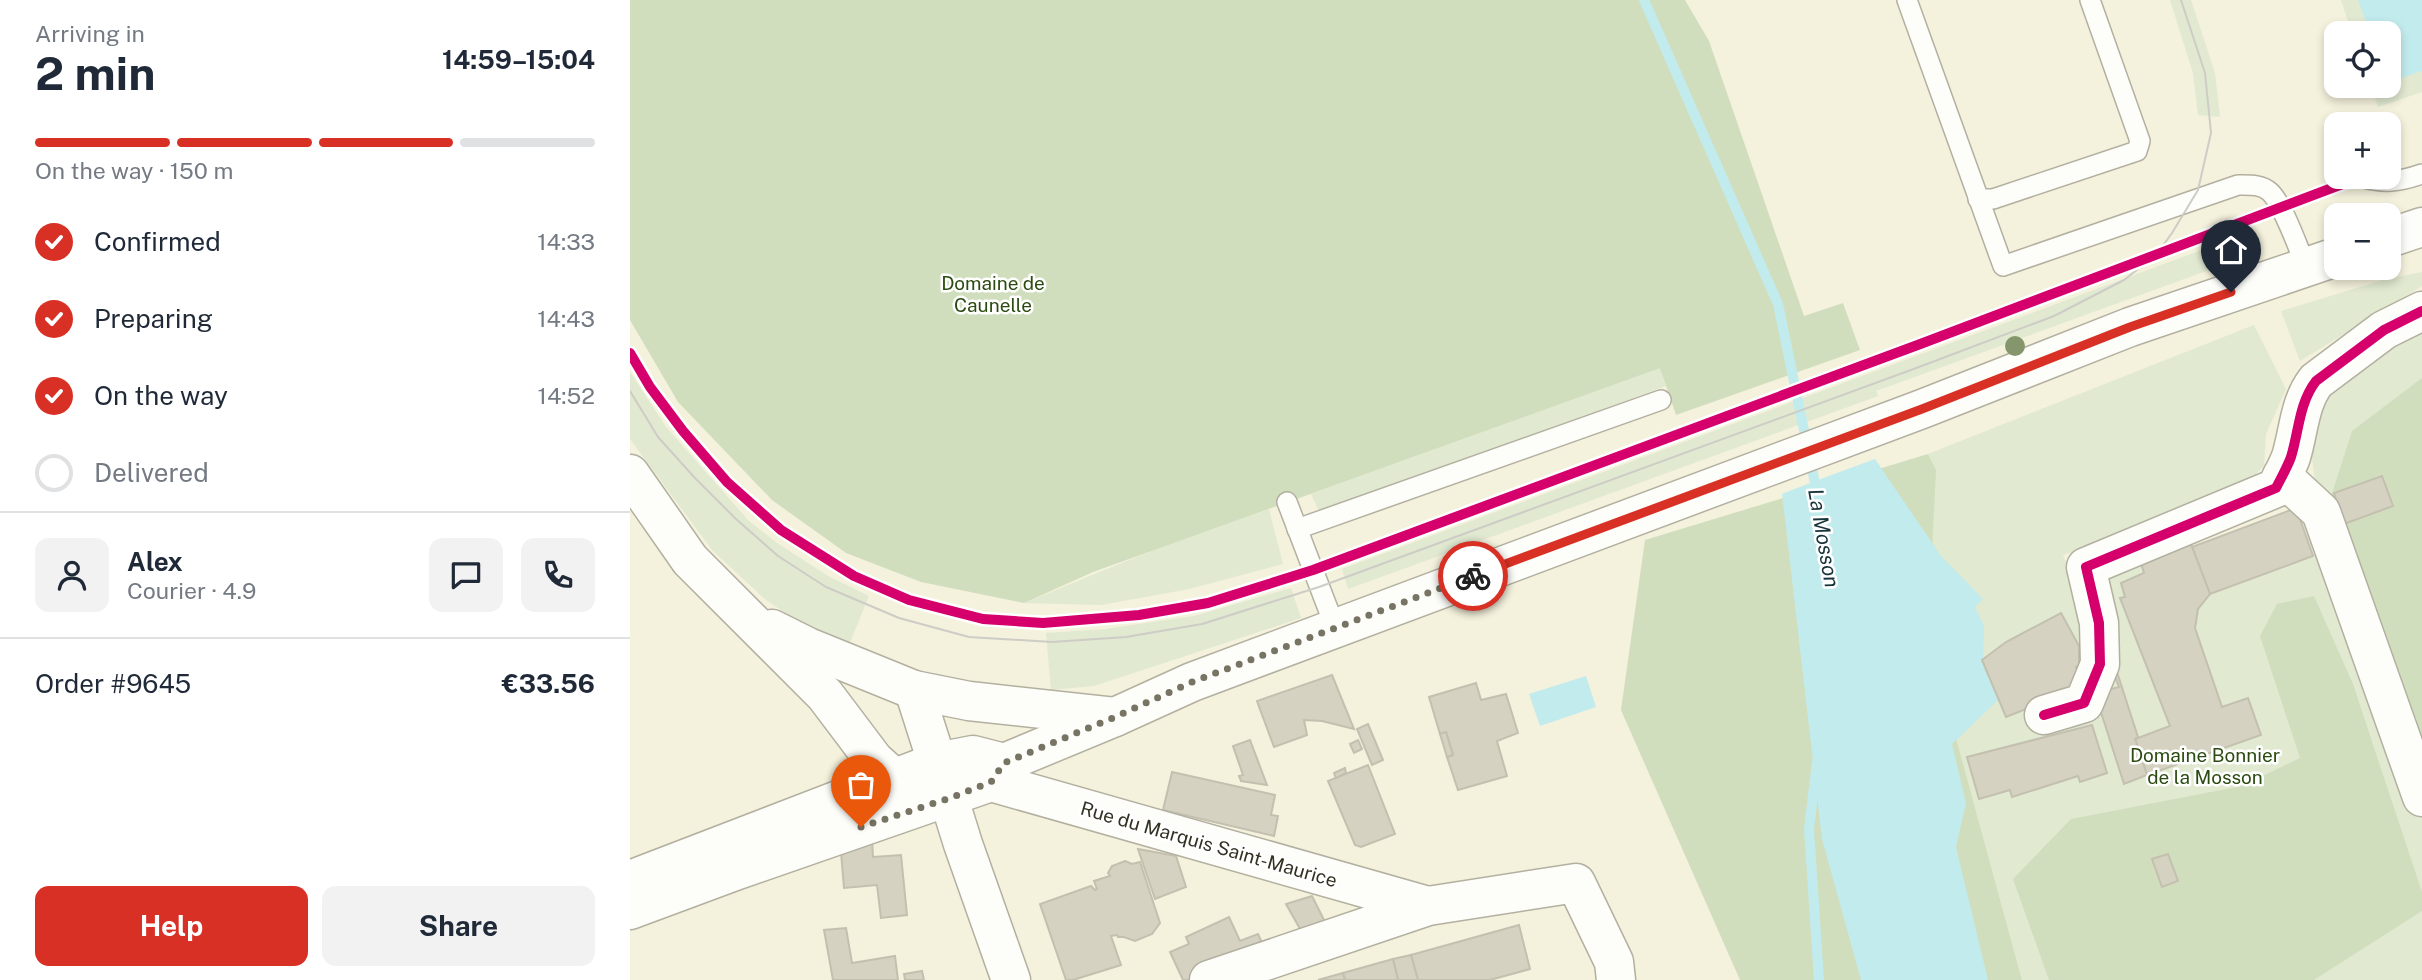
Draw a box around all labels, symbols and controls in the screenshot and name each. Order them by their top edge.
text: Arriving in [35,20,145,47]
map controls [2324,21,2401,280]
button: locate [2324,21,2401,98]
text: 14:59–15:04 [442,44,595,75]
text: 2 min [35,46,155,100]
button: + [2324,112,2401,189]
text: On the way · 150 m [35,157,233,184]
button: − [2324,203,2401,280]
pin [2201,220,2261,292]
icon: check [35,223,73,261]
text: Confirmed [94,226,221,257]
text: 14:33 [537,228,595,255]
icon: home [2212,231,2250,269]
park label: Domaine de Caunelle [941,272,1045,316]
icon: check [35,300,73,338]
text: Preparing [94,303,213,334]
text: 14:43 [537,305,595,332]
icon: check [35,377,73,415]
text: On the way [94,380,228,411]
text: 14:52 [538,382,595,409]
text: Delivered [94,457,209,488]
water label: La Mosson [1803,487,1845,589]
button: person [35,538,109,612]
button: chat [429,538,503,612]
button: phone [521,538,595,612]
courier [1438,541,1508,611]
text: Alex [127,546,183,577]
icon: bike [1454,557,1492,595]
text: Courier · 4.9 [127,577,256,604]
text: Order #9645 [35,668,191,699]
text: €33.56 [502,668,595,699]
park label: Domaine Bonnier de la Mosson [2130,744,2280,788]
pin [831,755,891,827]
icon: bag [842,766,880,804]
street label: Rue du Marquis Saint-Maurice [1078,797,1340,891]
button: Help [35,886,308,966]
button: Share [322,886,595,966]

